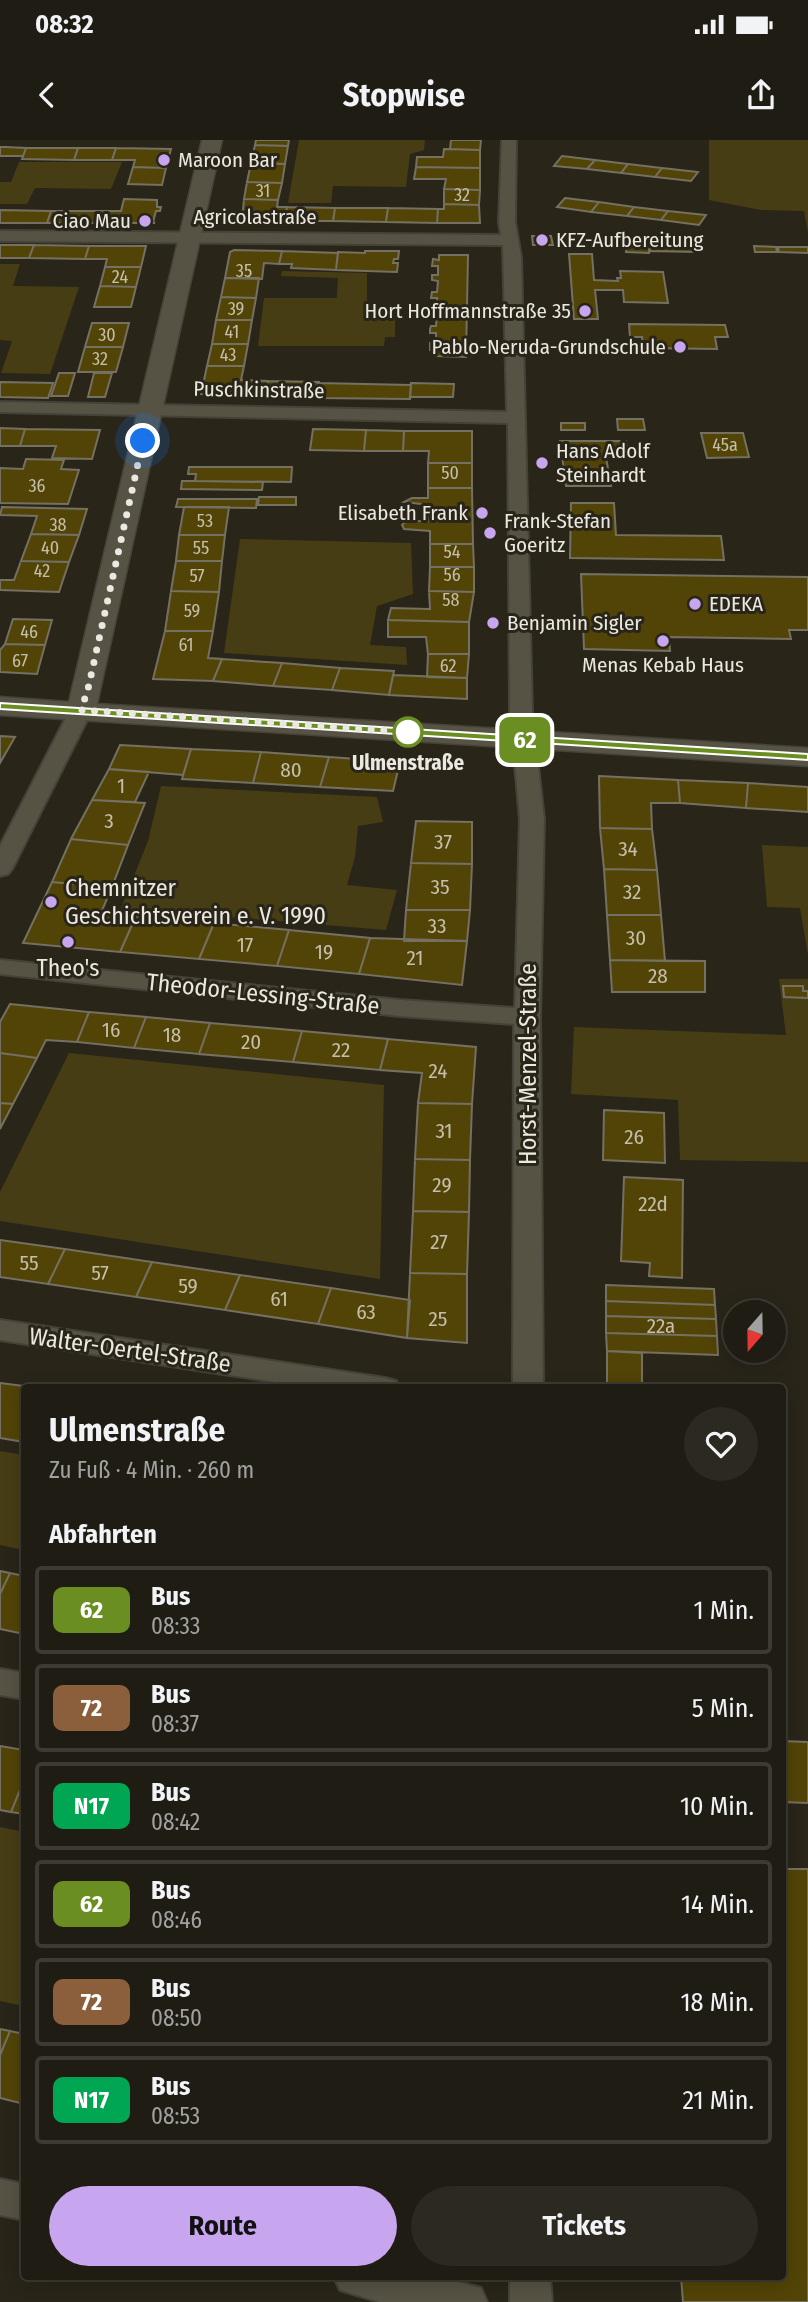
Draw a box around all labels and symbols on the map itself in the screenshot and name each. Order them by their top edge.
place label: Maroon Bar [178,147,278,173]
marker: Maroon Bar [156,152,172,168]
house number: 31 [256,180,270,202]
house number: 32 [454,184,470,206]
street label: Agricolastraße [193,204,317,230]
place label: Ciao Mau [53,208,131,234]
marker: Ciao Mau [137,213,153,229]
place label: KFZ-Aufbereitung [556,227,704,253]
marker: KFZ-Aufbereitung [534,232,550,248]
house number: 35 [236,260,252,282]
house number: 24 [112,266,128,288]
house number: 39 [228,298,244,320]
place label: Hort Hoffmannstraße 35 [364,298,571,324]
marker: Hort Hoffmannstraße 35 [577,303,593,319]
house number: 41 [225,321,239,343]
house number: 30 [98,324,116,346]
place label: Pablo-Neruda-Grundschule [431,334,666,360]
marker: Pablo-Neruda-Grundschule [672,339,688,355]
house number: 43 [220,344,236,366]
house number: 32 [92,348,108,370]
street label: Puschkinstraße [193,376,325,404]
your location [125,423,160,458]
house number: 45a [712,434,738,456]
place label: Hans Adolf Steinhardt [556,438,651,488]
marker: Hans Adolf Steinhardt [534,455,550,471]
house number: 50 [441,462,459,484]
house number: 36 [28,475,46,497]
place label: Elisabeth Frank [338,500,468,526]
marker: Elisabeth Frank [474,505,490,521]
place label: Frank-Stefan Goeritz [504,508,611,558]
house number: 53 [197,510,213,532]
house number: 38 [49,514,67,536]
marker: Frank-Stefan Goeritz [482,525,498,541]
house number: 40 [41,537,59,559]
house number: 55 [193,537,209,559]
house number: 54 [444,541,461,563]
house number: 42 [34,560,50,582]
house number: 56 [443,564,461,586]
house number: 57 [189,565,205,587]
house number: 58 [442,589,460,611]
place label: EDEKA [709,591,763,617]
marker: EDEKA [687,596,703,612]
house number: 59 [184,600,200,622]
place label: Benjamin Sigler [507,610,642,636]
marker: Benjamin Sigler [485,615,501,631]
house number: 46 [20,621,38,643]
marker: Menas Kebab Haus [655,633,671,649]
house number: 61 [178,634,194,656]
house number: 67 [12,650,28,672]
place label: Menas Kebab Haus [582,652,744,678]
house number: 62 [440,655,456,677]
marker: Ulmenstraße [393,717,423,747]
line badge: 62 [494,717,556,763]
place label: Ulmenstraße [352,750,464,776]
house number: 80 [280,757,302,783]
house number: 1 [117,773,125,799]
house number: 3 [104,808,114,834]
house number: 37 [434,829,452,855]
house number: 34 [618,836,638,862]
place label: Chemnitzer Geschichtsverein e. V. 1990 [65,874,326,930]
house number: 35 [430,874,450,900]
house number: 32 [623,879,641,905]
marker: Chemnitzer Geschichtsverein e. V. 1990 [43,894,59,910]
house number: 33 [428,913,446,939]
house number: 30 [626,925,646,951]
house number: 17 [237,932,253,958]
marker: Theo's [60,934,76,950]
house number: 19 [315,939,333,965]
house number: 21 [407,945,424,971]
place label: Theo's [37,954,99,982]
street label: Horst-Menzel-Straße [514,963,542,1165]
house number: 28 [648,963,668,989]
street label: Theodor-Lessing-Straße [145,968,381,1020]
house number: 16 [102,1017,120,1043]
house number: 18 [163,1022,181,1048]
house number: 20 [241,1029,261,1055]
house number: 22 [332,1037,350,1063]
house number: 24 [428,1058,448,1084]
house number: 31 [435,1118,453,1144]
house number: 26 [624,1124,644,1150]
house number: 29 [432,1172,452,1198]
house number: 22d [638,1191,668,1217]
house number: 27 [430,1229,448,1255]
house number: 55 [19,1250,39,1276]
house number: 57 [91,1260,109,1286]
house number: 59 [178,1273,198,1299]
house number: 61 [270,1286,288,1312]
house number: 63 [356,1299,376,1325]
north arrow [723,1300,786,1363]
house number: 25 [429,1306,447,1332]
house number: 22a [647,1313,675,1339]
street label: Walter-Oertel-Straße [27,1322,233,1378]

